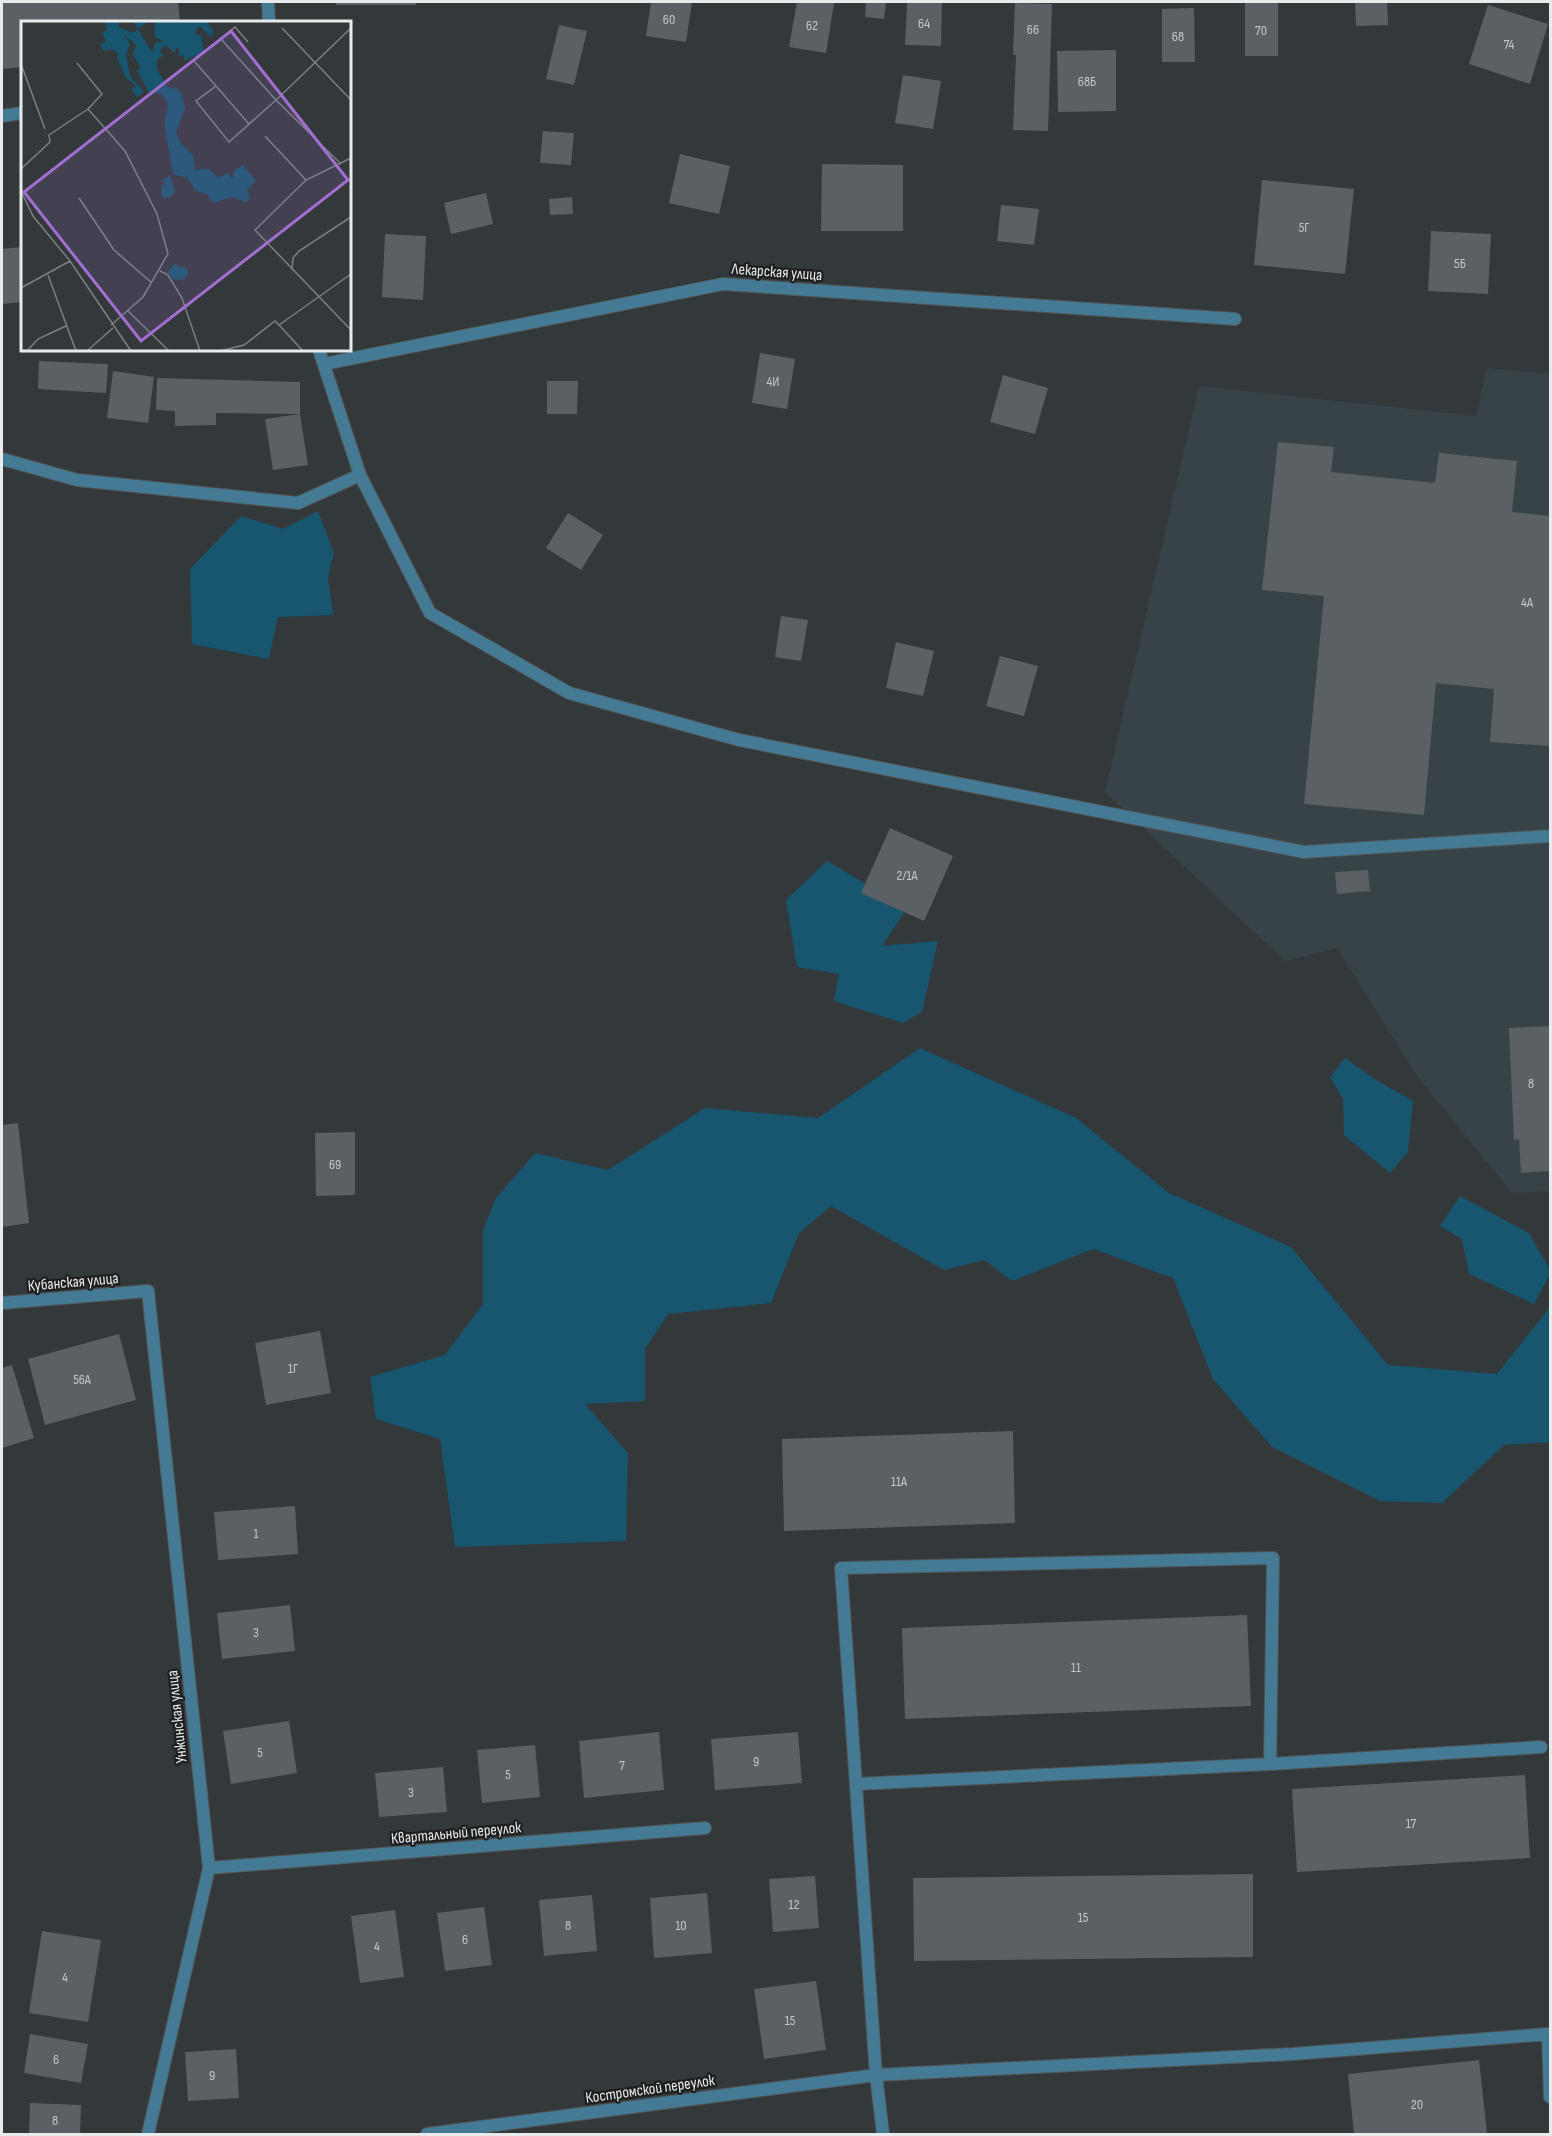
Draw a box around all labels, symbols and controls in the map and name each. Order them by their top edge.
house number: 60 [663,11,675,28]
house number: 64 [918,15,930,32]
house number: 62 [806,17,818,34]
inset map [21,21,351,351]
house number: 66 [1027,21,1039,38]
house number: 70 [1255,22,1267,39]
house number: 68 [1172,28,1184,45]
house number: 74 [1504,36,1515,53]
house number: 68Б [1078,73,1096,90]
house number: 5Г [1299,219,1309,236]
house number: 5Б [1454,255,1466,272]
street label: Лекарская улица [730,260,823,285]
house number: 4И [767,373,779,390]
house number: 4А [1521,594,1534,611]
house number: 2/1А [896,867,919,884]
house number: 8 [1528,1075,1534,1092]
house number: 69 [329,1156,341,1173]
street label: Кубанская улица [27,1269,119,1296]
house number: 1Г [288,1360,298,1377]
house number: 56А [73,1371,92,1388]
house number: 11А [891,1473,908,1490]
house number: 1 [254,1525,259,1542]
house number: 3 [253,1624,259,1641]
house number: 11 [1071,1659,1081,1676]
street label: Унжинская улица [163,1669,192,1764]
house number: 5 [257,1744,263,1761]
house number: 9 [753,1753,759,1770]
house number: 7 [619,1757,625,1774]
house number: 5 [505,1766,511,1783]
house number: 3 [408,1784,414,1801]
house number: 17 [1406,1815,1417,1832]
street label: Квартальный переулок [390,1818,523,1849]
house number: 12 [789,1896,800,1913]
house number: 15 [1078,1909,1089,1926]
house number: 8 [565,1917,571,1934]
house number: 10 [675,1917,687,1934]
house number: 6 [462,1931,468,1948]
house number: 4 [374,1938,380,1955]
house number: 4 [62,1969,68,1986]
house number: 15 [785,2012,796,2029]
house number: 6 [53,2051,59,2068]
house number: 9 [209,2067,215,2084]
street label: Костромской переулок [584,2071,717,2108]
house number: 20 [1411,2096,1423,2113]
house number: 8 [52,2112,58,2129]

